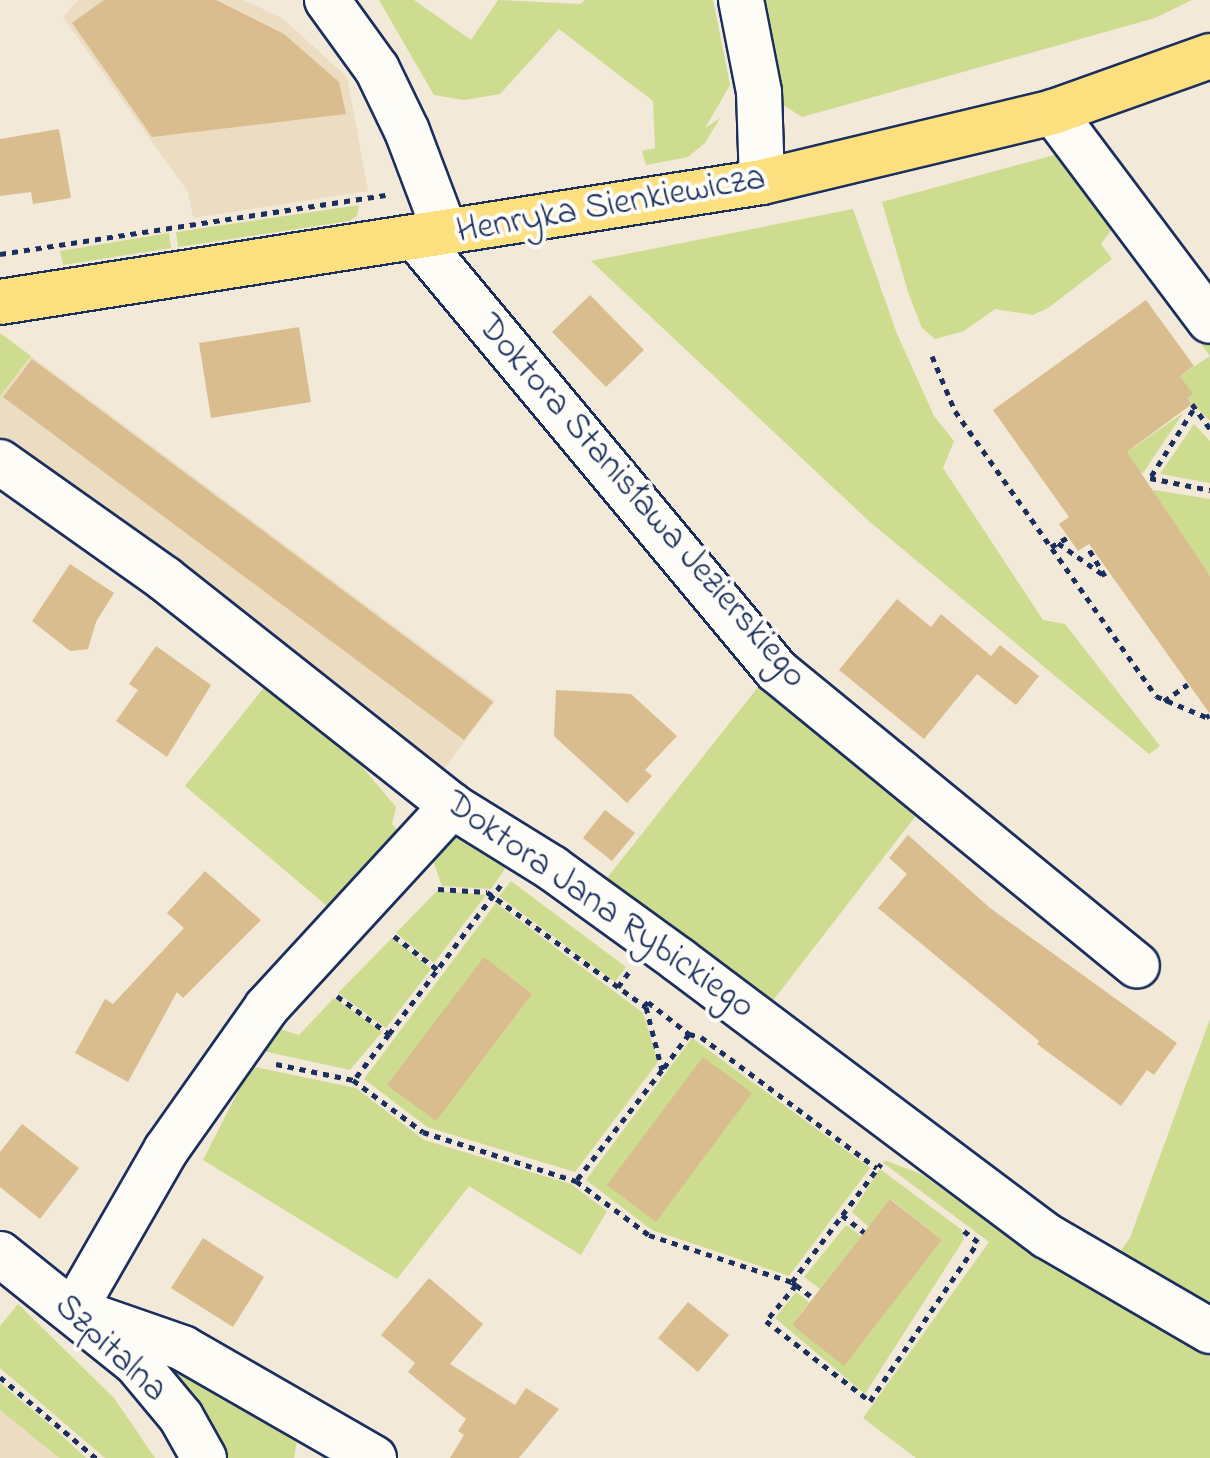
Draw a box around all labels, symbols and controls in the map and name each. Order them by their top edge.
street label: Henryka Sienkiewicza [453,158,769,254]
street label: Doktora Stanisława Jezierskiego [467,306,815,698]
street label: Doktora Jana Rybickiego [436,783,762,1029]
street label: Szpitalna [44,1286,176,1412]

